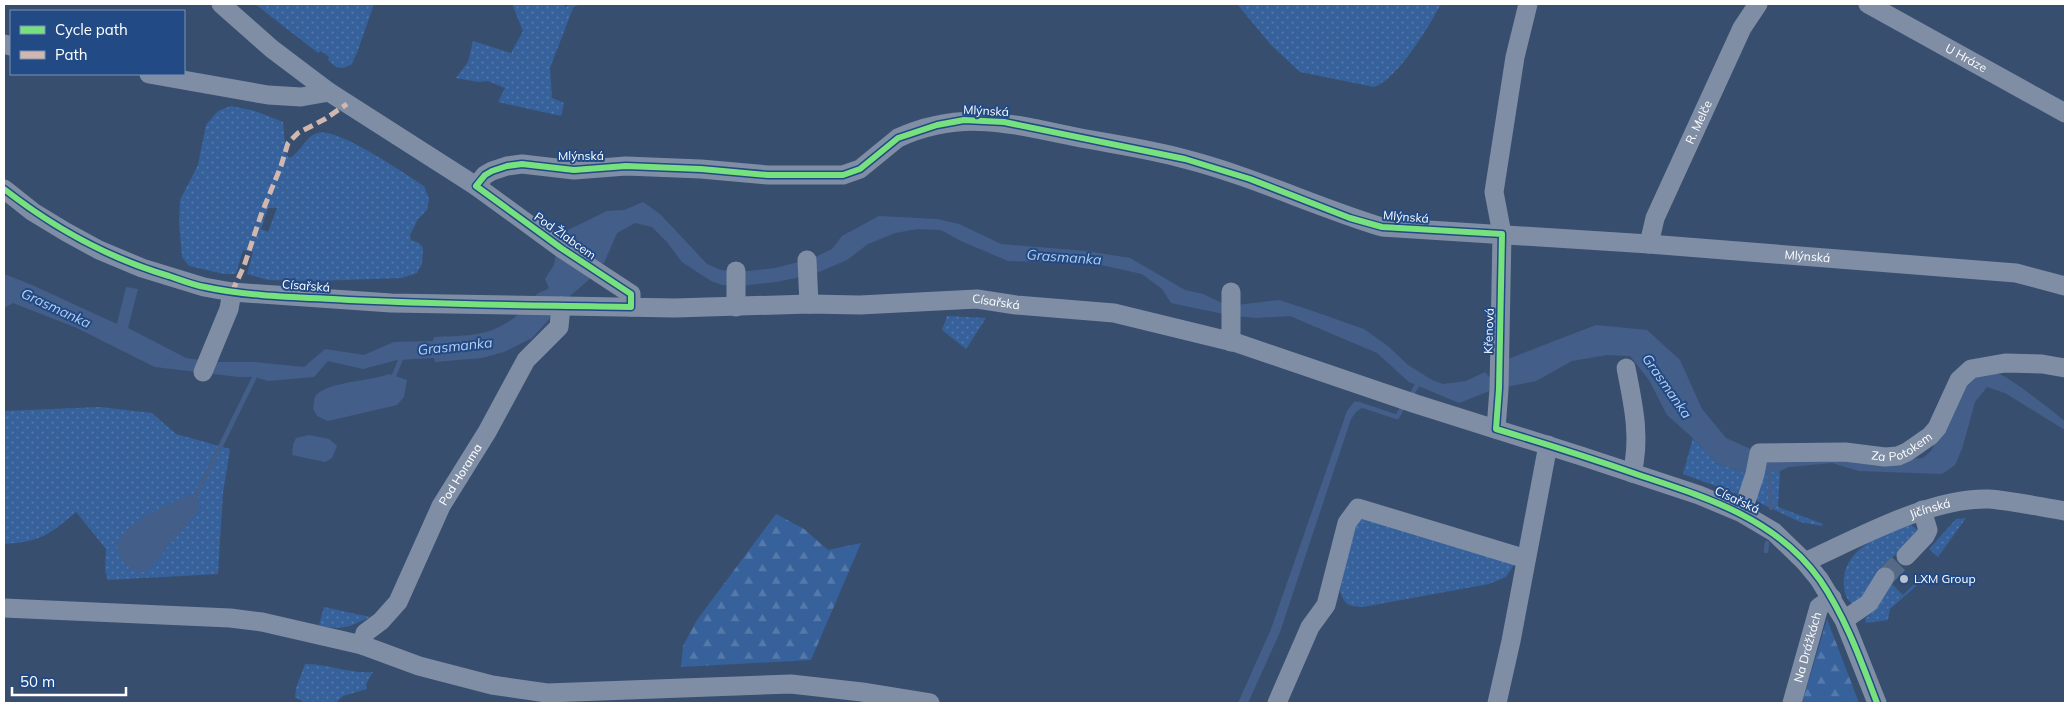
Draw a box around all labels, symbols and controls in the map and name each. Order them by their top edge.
legend [10,10,185,75]
text: Cycle path [55,20,128,39]
street label: U Hráze [1943,40,1990,75]
text: Path [55,45,87,64]
street label: R. Melče [1682,98,1715,146]
street label: Mlýnská [963,102,1009,119]
street label: Mlýnská [558,148,604,163]
street label: Mlýnská [1383,207,1430,226]
street label: Pod Žlabcem [531,209,599,262]
water label: Grasmanka [1026,245,1102,269]
street label: Mlýnská [1784,247,1831,265]
street label: Císařská [282,276,330,295]
water label: Grasmanka [18,284,94,332]
street label: Císařská [972,291,1020,312]
street label: Křenová [1480,308,1497,354]
water label: Grasmanka [417,333,493,359]
water label: Grasmanka [1638,350,1696,422]
street label: Za Potokem [1871,429,1935,464]
street label: Pod Horama [435,441,485,508]
street label: Císařská [1712,483,1762,516]
street label: Jičínská [1907,495,1952,522]
place label: LXM Group [1914,571,1976,586]
marker: LXM Group [1898,573,1910,585]
street label: Na Drážkách [1790,610,1824,684]
scale bar [12,664,126,696]
text: 50 m [20,672,55,691]

